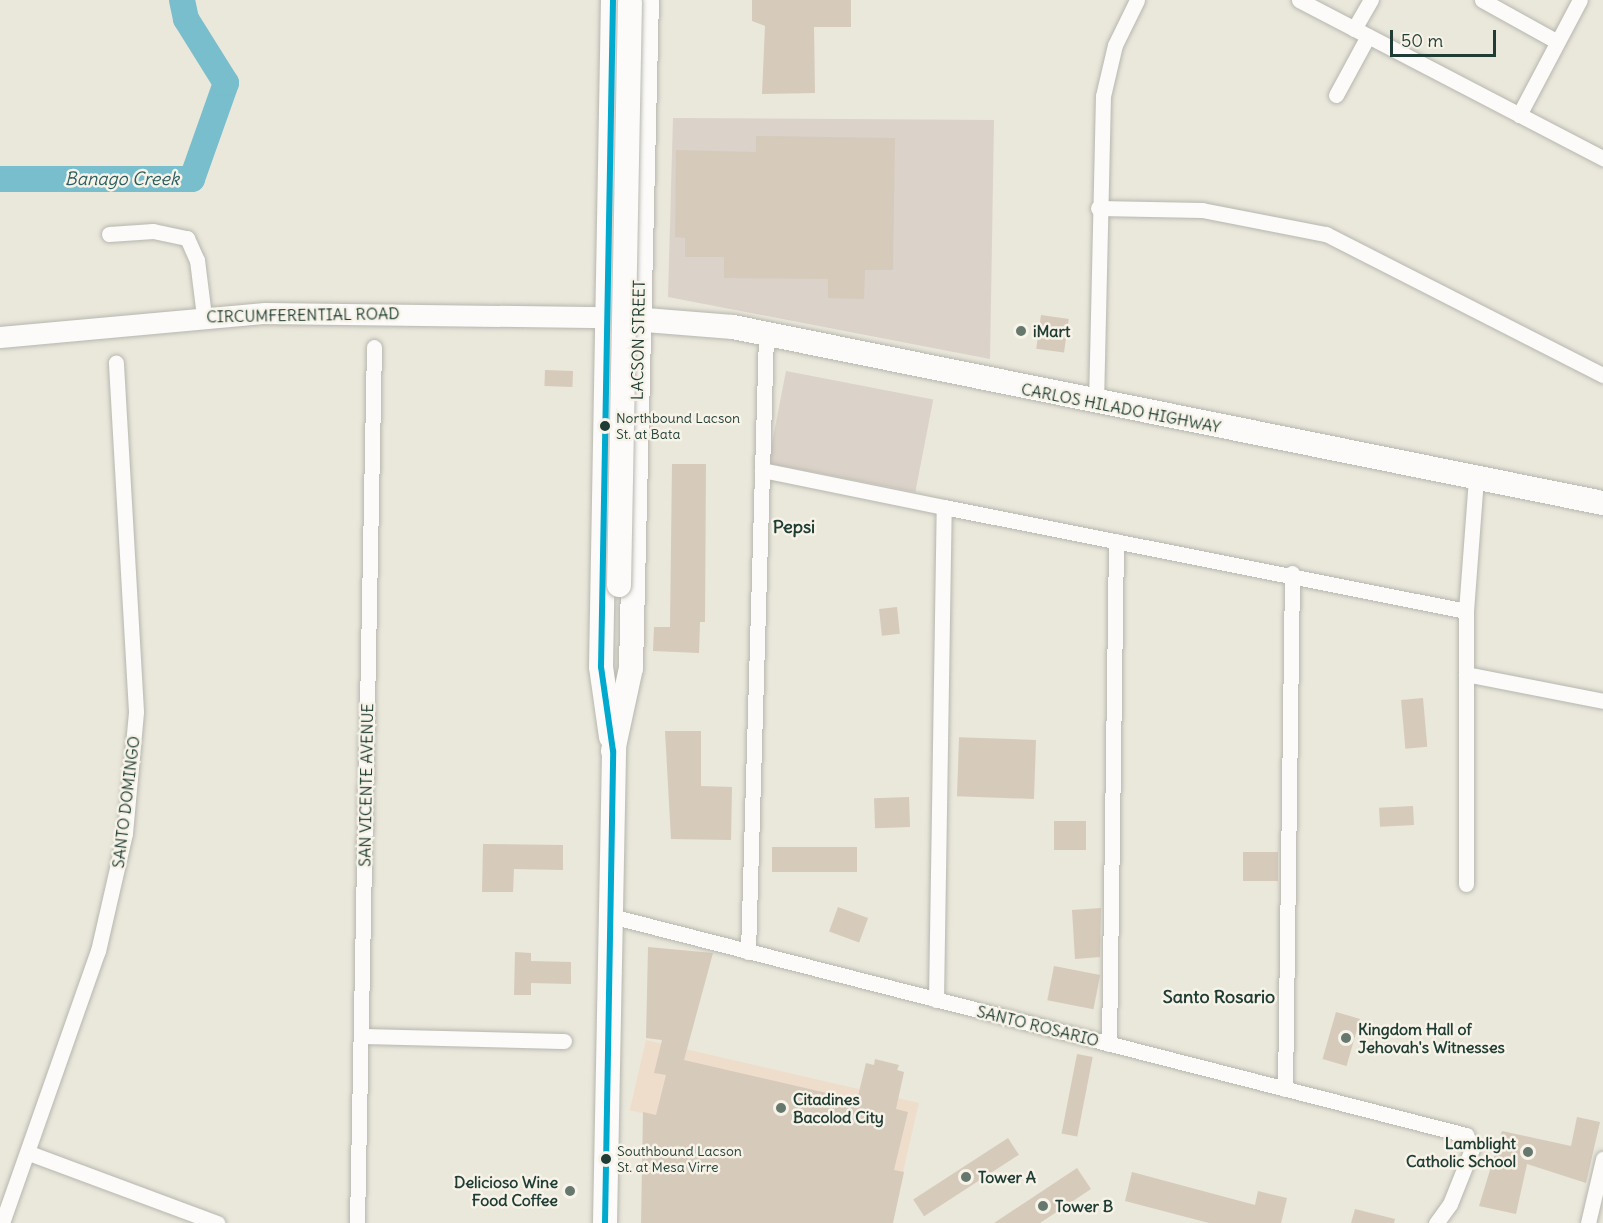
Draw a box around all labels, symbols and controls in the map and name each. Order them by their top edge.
scale bar [1393,18,1500,56]
text: 50 m [1401,29,1443,52]
water label: Banago Creek [65,168,179,190]
street label: LACSON STREET [627,280,649,400]
street label: CIRCUMFERENTIAL ROAD [206,304,400,326]
place label: iMart [1033,321,1070,341]
marker: iMart [1014,324,1028,338]
street label: CARLOS HILADO HIGHWAY [1020,379,1222,437]
place label: Northbound Lacson St. at Bata [616,410,740,442]
marker: Northbound Lacson St. at Bata [599,420,611,432]
district label: Pepsi [773,516,815,538]
street label: SAN VICENTE AVENUE [355,703,377,867]
street label: SANTO DOMINGO [108,735,144,869]
district label: Santo Rosario [1163,986,1275,1008]
street label: SANTO ROSARIO [975,1002,1101,1050]
place label: Kingdom Hall of Jehovah's Witnesses [1358,1019,1505,1057]
marker: Kingdom Hall of Jehovah's Witnesses [1339,1031,1353,1045]
place label: Citadines Bacolod City [793,1089,884,1127]
marker: Citadines Bacolod City [774,1101,788,1115]
place label: Lamblight Catholic School [1406,1133,1516,1171]
place label: Southbound Lacson St. at Mesa Virre [617,1143,742,1176]
marker: Lamblight Catholic School [1521,1145,1535,1159]
marker: Southbound Lacson St. at Mesa Virre [600,1153,612,1165]
place label: Tower A [978,1167,1036,1187]
marker: Tower A [959,1170,973,1184]
place label: Delicioso Wine Food Coffee [454,1172,558,1210]
marker: Delicioso Wine Food Coffee [563,1184,577,1198]
place label: Tower B [1055,1196,1113,1216]
marker: Tower B [1036,1199,1050,1213]

